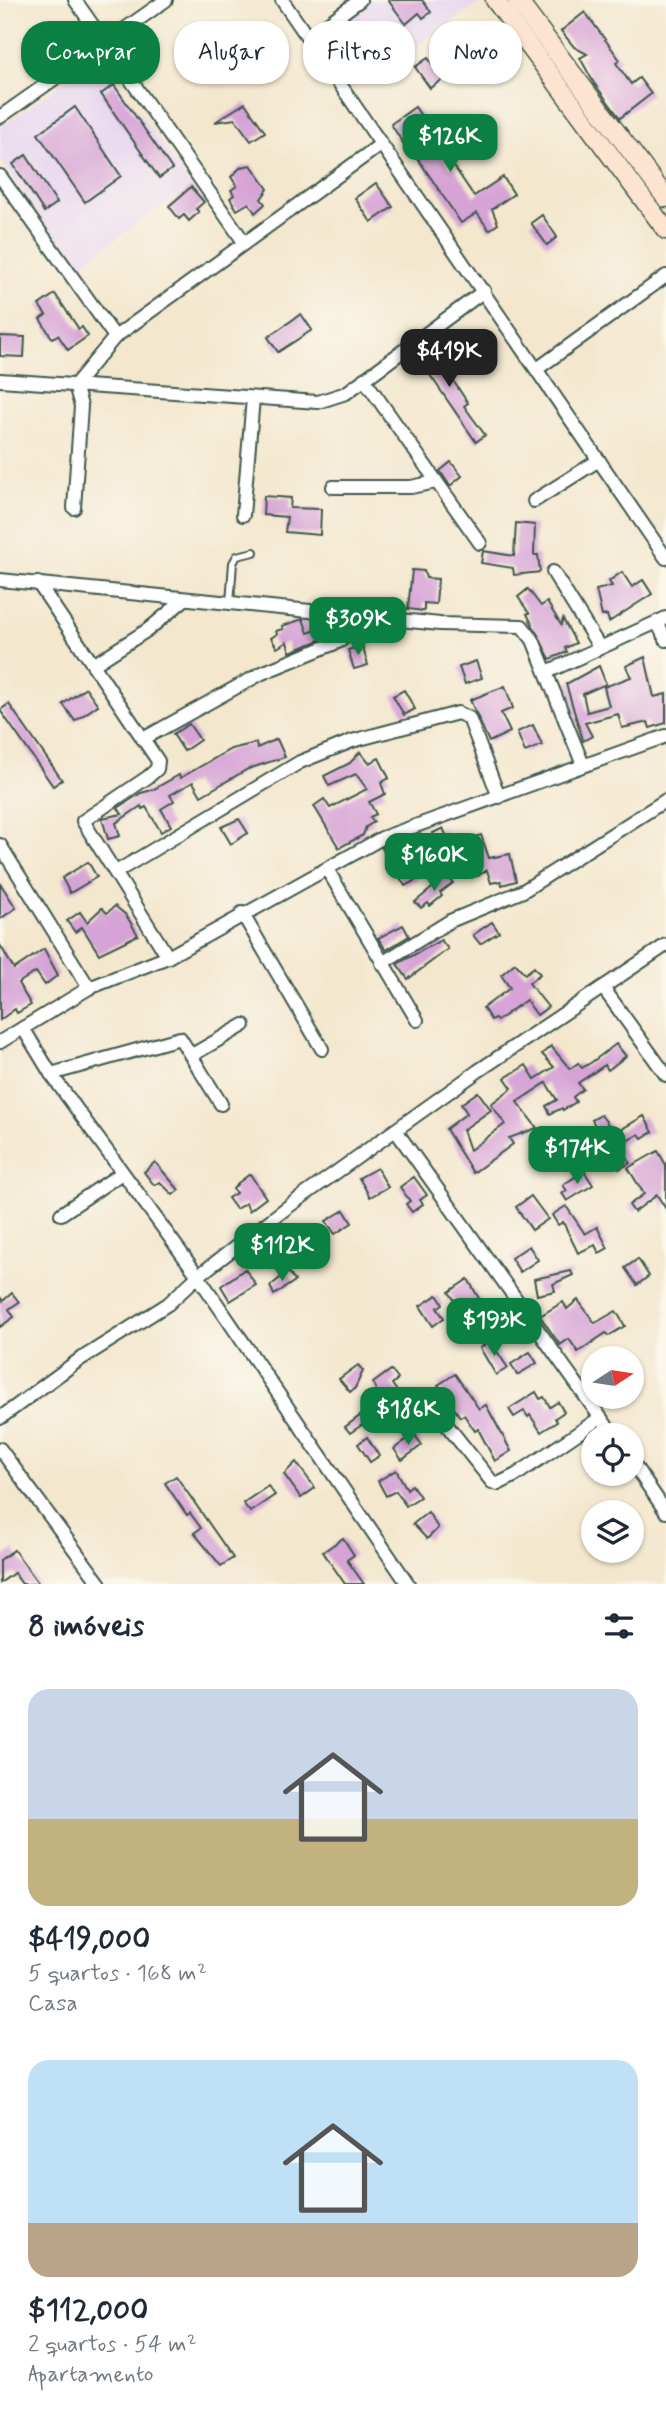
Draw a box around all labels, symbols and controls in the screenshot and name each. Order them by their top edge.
chip: Comprar [21,21,160,84]
chip: Alugar [174,21,289,84]
chip: Filtros [303,21,415,84]
chip: Novo [429,21,522,84]
pin: $126K [401,114,499,174]
text: $126K [418,122,482,152]
pin: $419K [400,330,498,389]
text: $419K [416,337,482,367]
pin: $309K [309,598,407,657]
text: $309K [325,605,391,635]
pin: $160K [385,834,483,893]
text: $160K [401,841,467,871]
pin: $174K [528,1126,626,1186]
text: $174K [544,1134,610,1164]
pin: $112K [233,1224,331,1283]
text: $112K [250,1231,314,1261]
pin: $193K [445,1298,543,1358]
text: $193K [462,1306,526,1336]
north arrow [581,1346,644,1409]
map controls [581,1346,644,1563]
pin: $186K [359,1388,457,1447]
text: $186K [376,1395,440,1425]
button: locate [581,1423,644,1486]
button: layers [581,1500,644,1563]
text: 8 imóveis [28,1607,144,1646]
icon: filters [600,1607,638,1645]
icon: home [270,1734,396,1860]
text: $419,000 [28,1920,150,1959]
text: 5 quartos · 168 m² [28,1959,207,1989]
text: Casa [28,1989,78,2019]
icon: home [270,2105,396,2231]
text: $112,000 [28,2291,148,2330]
text: 2 quartos · 54 m² [28,2330,197,2360]
text: Apartamento [28,2360,154,2390]

